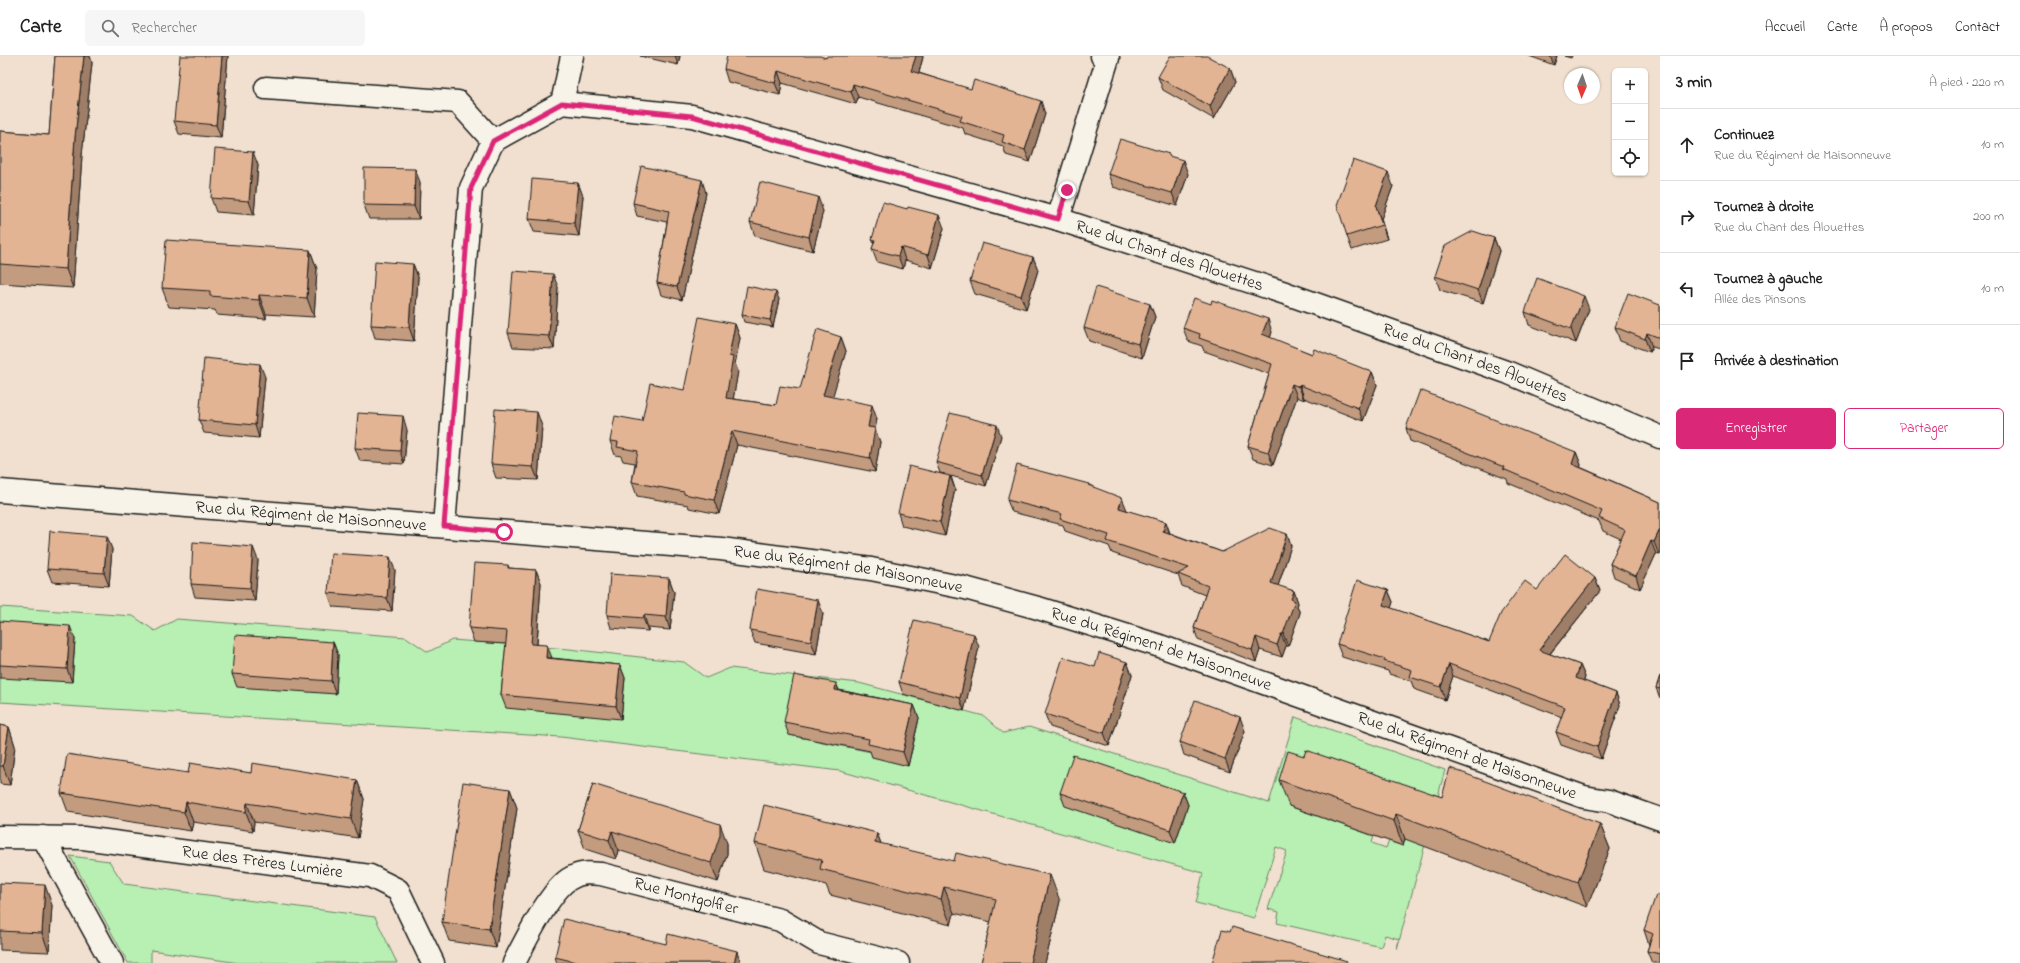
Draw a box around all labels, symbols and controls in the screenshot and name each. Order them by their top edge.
search box [85,10,365,46]
text: Carte [20,14,61,41]
icon: search [99,17,121,39]
text: Rechercher [131,17,197,39]
text: Accueil [1765,17,1805,38]
text: Carte [1827,17,1858,38]
text: À propos [1880,17,1933,38]
text: Contact [1955,17,2000,38]
north arrow [1564,68,1600,104]
map controls [1612,68,1648,176]
button: + [1612,68,1648,104]
text: 3 min [1676,70,1712,95]
text: À pied · 220 m [1929,73,2004,92]
button: − [1612,104,1648,140]
text: Continuez [1714,124,1774,146]
icon: ahead [1676,134,1698,156]
text: 10 m [1981,135,2004,154]
button: locate [1612,140,1648,176]
text: Rue du Régiment de Maisonneuve [1714,146,1891,165]
route end [1058,181,1076,199]
text: Tournez à droite [1714,196,1814,218]
icon: right [1676,206,1698,228]
text: 200 m [1973,207,2004,226]
street label: Rue du Chant des Alouettes [1072,213,1267,298]
text: Rue du Chant des Alouettes [1714,218,1864,237]
text: Tournez à gauche [1714,268,1822,290]
icon: left [1676,278,1698,300]
text: 10 m [1981,279,2004,298]
text: Allée des Pinsons [1714,290,1806,309]
street label: Rue du Chant des Alouettes [1379,316,1572,409]
icon: arrive [1676,350,1698,372]
text: Arrivée à destination [1714,350,1839,372]
button: Enregistrer [1676,408,1836,449]
button: Partager [1844,408,2004,449]
street label: Rue du Régiment de Maisonneuve [195,494,428,538]
route start [495,523,513,541]
street label: Rue du Régiment de Maisonneuve [732,538,965,600]
street label: Rue du Régiment de Maisonneuve [1048,600,1276,697]
street label: Rue du Régiment de Maisonneuve [1354,705,1581,806]
street label: Rue des Frères Lumière [180,839,345,885]
street label: Rue Montgolfier [631,870,742,921]

